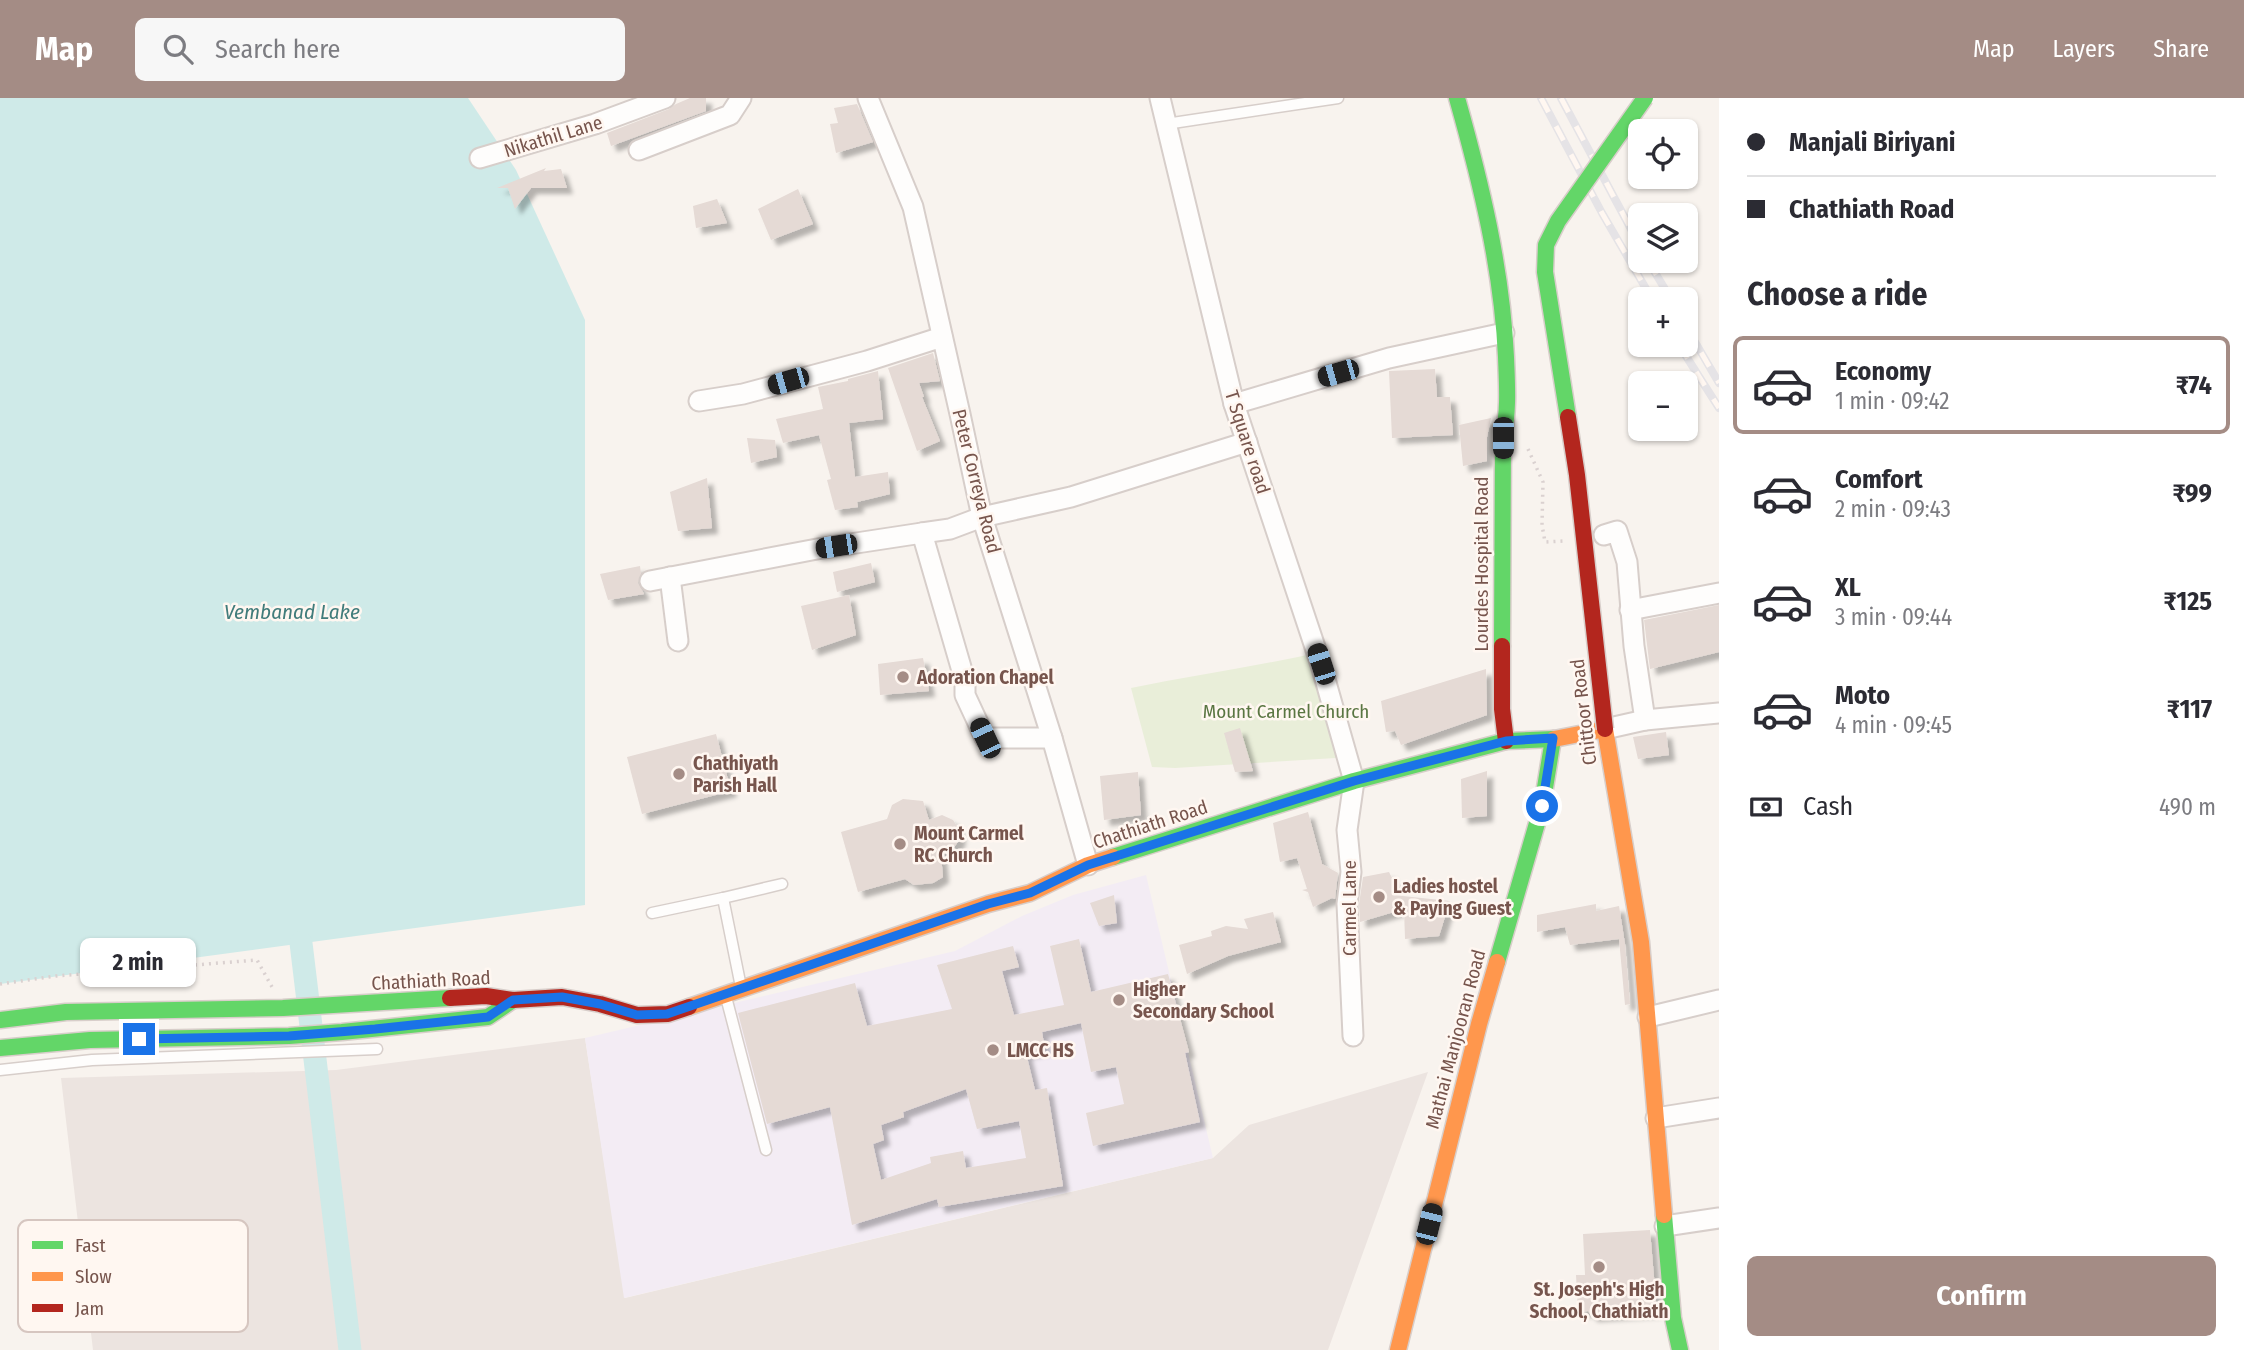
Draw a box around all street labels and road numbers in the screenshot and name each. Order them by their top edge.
street label: Nikathil Lane [501,111,605,162]
street label: T Square road [1220,387,1275,497]
street label: Peter Correya Road [947,407,1006,556]
street label: Lourdes Hospital Road [1470,477,1493,651]
street label: Chittoor Road [1566,657,1601,766]
street label: Chathiath Road [1090,795,1210,854]
street label: Carmel Lane [1338,860,1361,956]
street label: Mathai Manjooran Road [1421,947,1490,1131]
street label: Chathiath Road [371,966,491,995]

